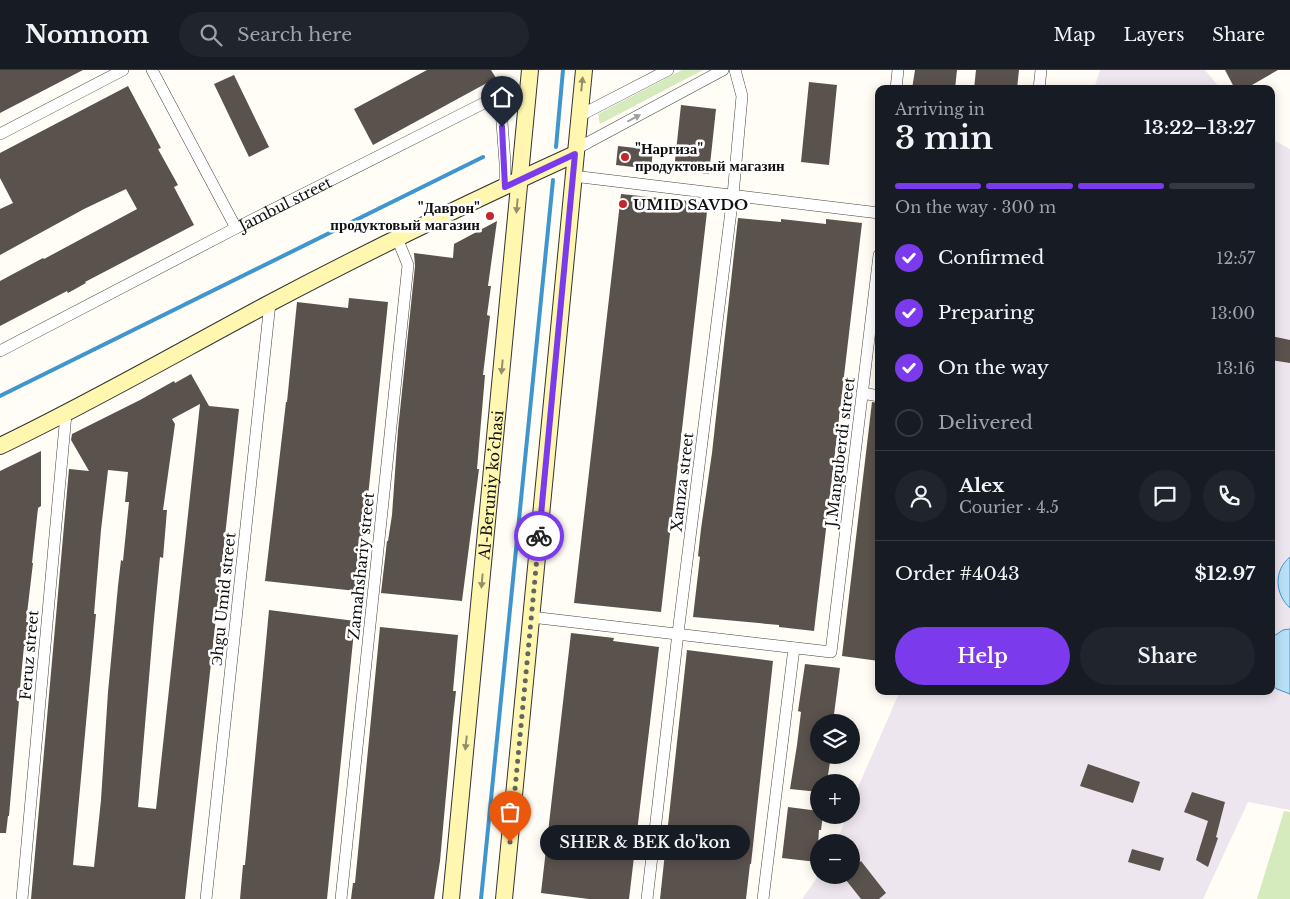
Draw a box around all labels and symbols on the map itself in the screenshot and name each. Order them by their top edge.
pin [481,76,523,127]
one-way arrow [579,76,587,92]
one-way arrow [628,113,641,122]
place label: "Наргиза" продуктовый магазин [635,139,785,175]
marker: "Наргиза" продуктовый магазин [619,151,631,163]
street label: Jambul street [234,172,335,235]
place label: UMID SAVDO [633,195,748,214]
place label: "Даврон" продуктовый магазин [330,198,480,234]
one-way arrow [513,198,521,214]
marker: UMID SAVDO [617,198,629,210]
marker: "Даврон" продуктовый магазин [484,210,496,222]
one-way arrow [498,360,506,376]
street label: J.Manguberdi street [821,376,859,530]
street label: Al-Beruniy ko’chasi [474,409,507,561]
street label: Xamza street [666,431,698,533]
street label: Zamahshariy street [344,491,378,641]
courier [514,511,564,561]
street label: Эhgu Umid street [207,531,239,667]
one-way arrow [477,574,485,590]
street label: Feruz street [16,609,42,701]
one-way arrow [462,735,470,751]
pin [489,791,531,842]
callout: SHER & BEK do'kon [540,824,750,860]

